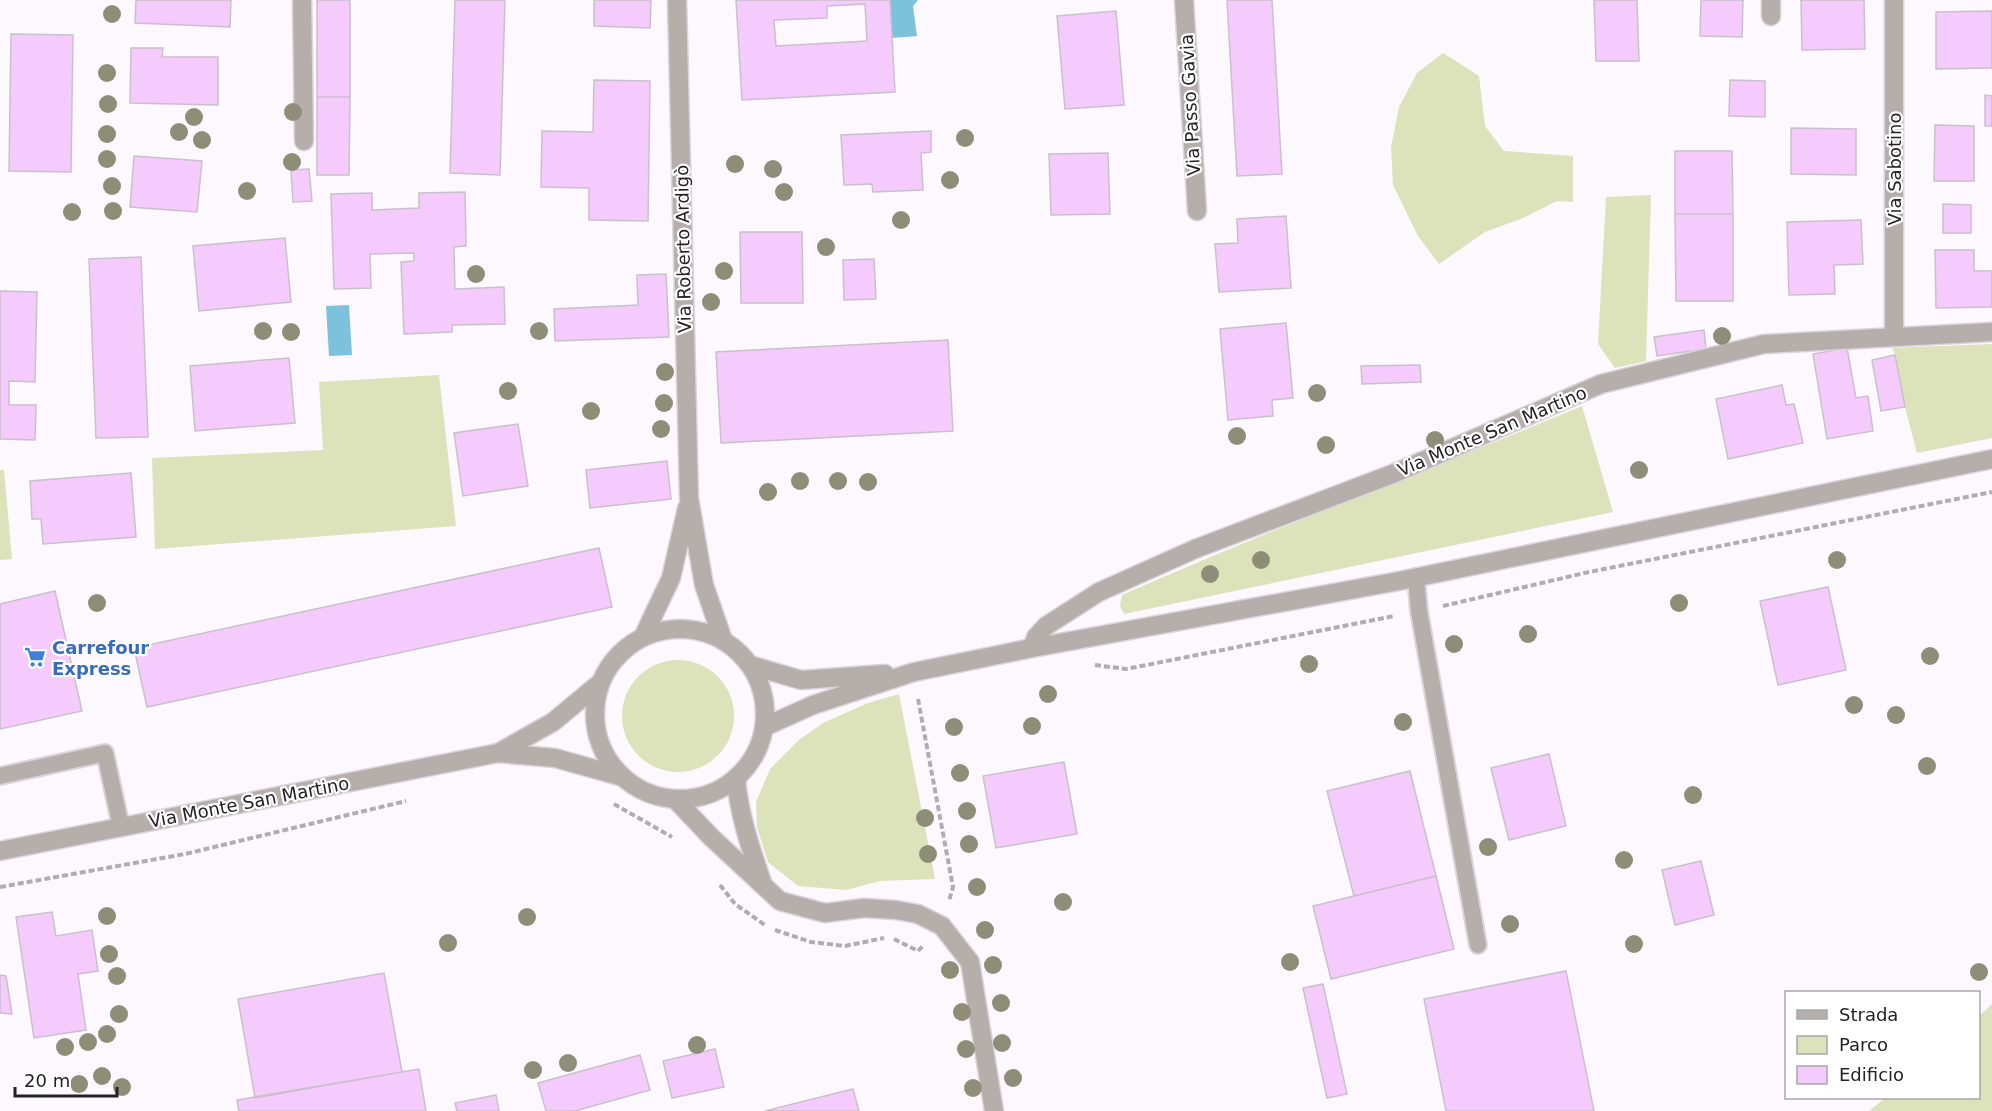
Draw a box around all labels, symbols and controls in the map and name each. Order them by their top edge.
street label: Via Passo Gavia [1176,34,1204,176]
street label: Via Sabotino [1884,112,1905,226]
street label: Via Roberto Ardigò [671,165,695,333]
street label: Via Monte San Martino [1394,382,1590,480]
place label: Carrefour Express [52,637,149,679]
supermarket icon: Carrefour Express [23,645,47,669]
street label: Via Monte San Martino [147,772,351,832]
legend [1785,991,1980,1099]
text: Strada [1839,1004,1898,1025]
text: Parco [1839,1034,1888,1055]
scale bar [15,1060,117,1098]
text: Edificio [1839,1064,1904,1085]
text: 20 m [24,1070,70,1091]

